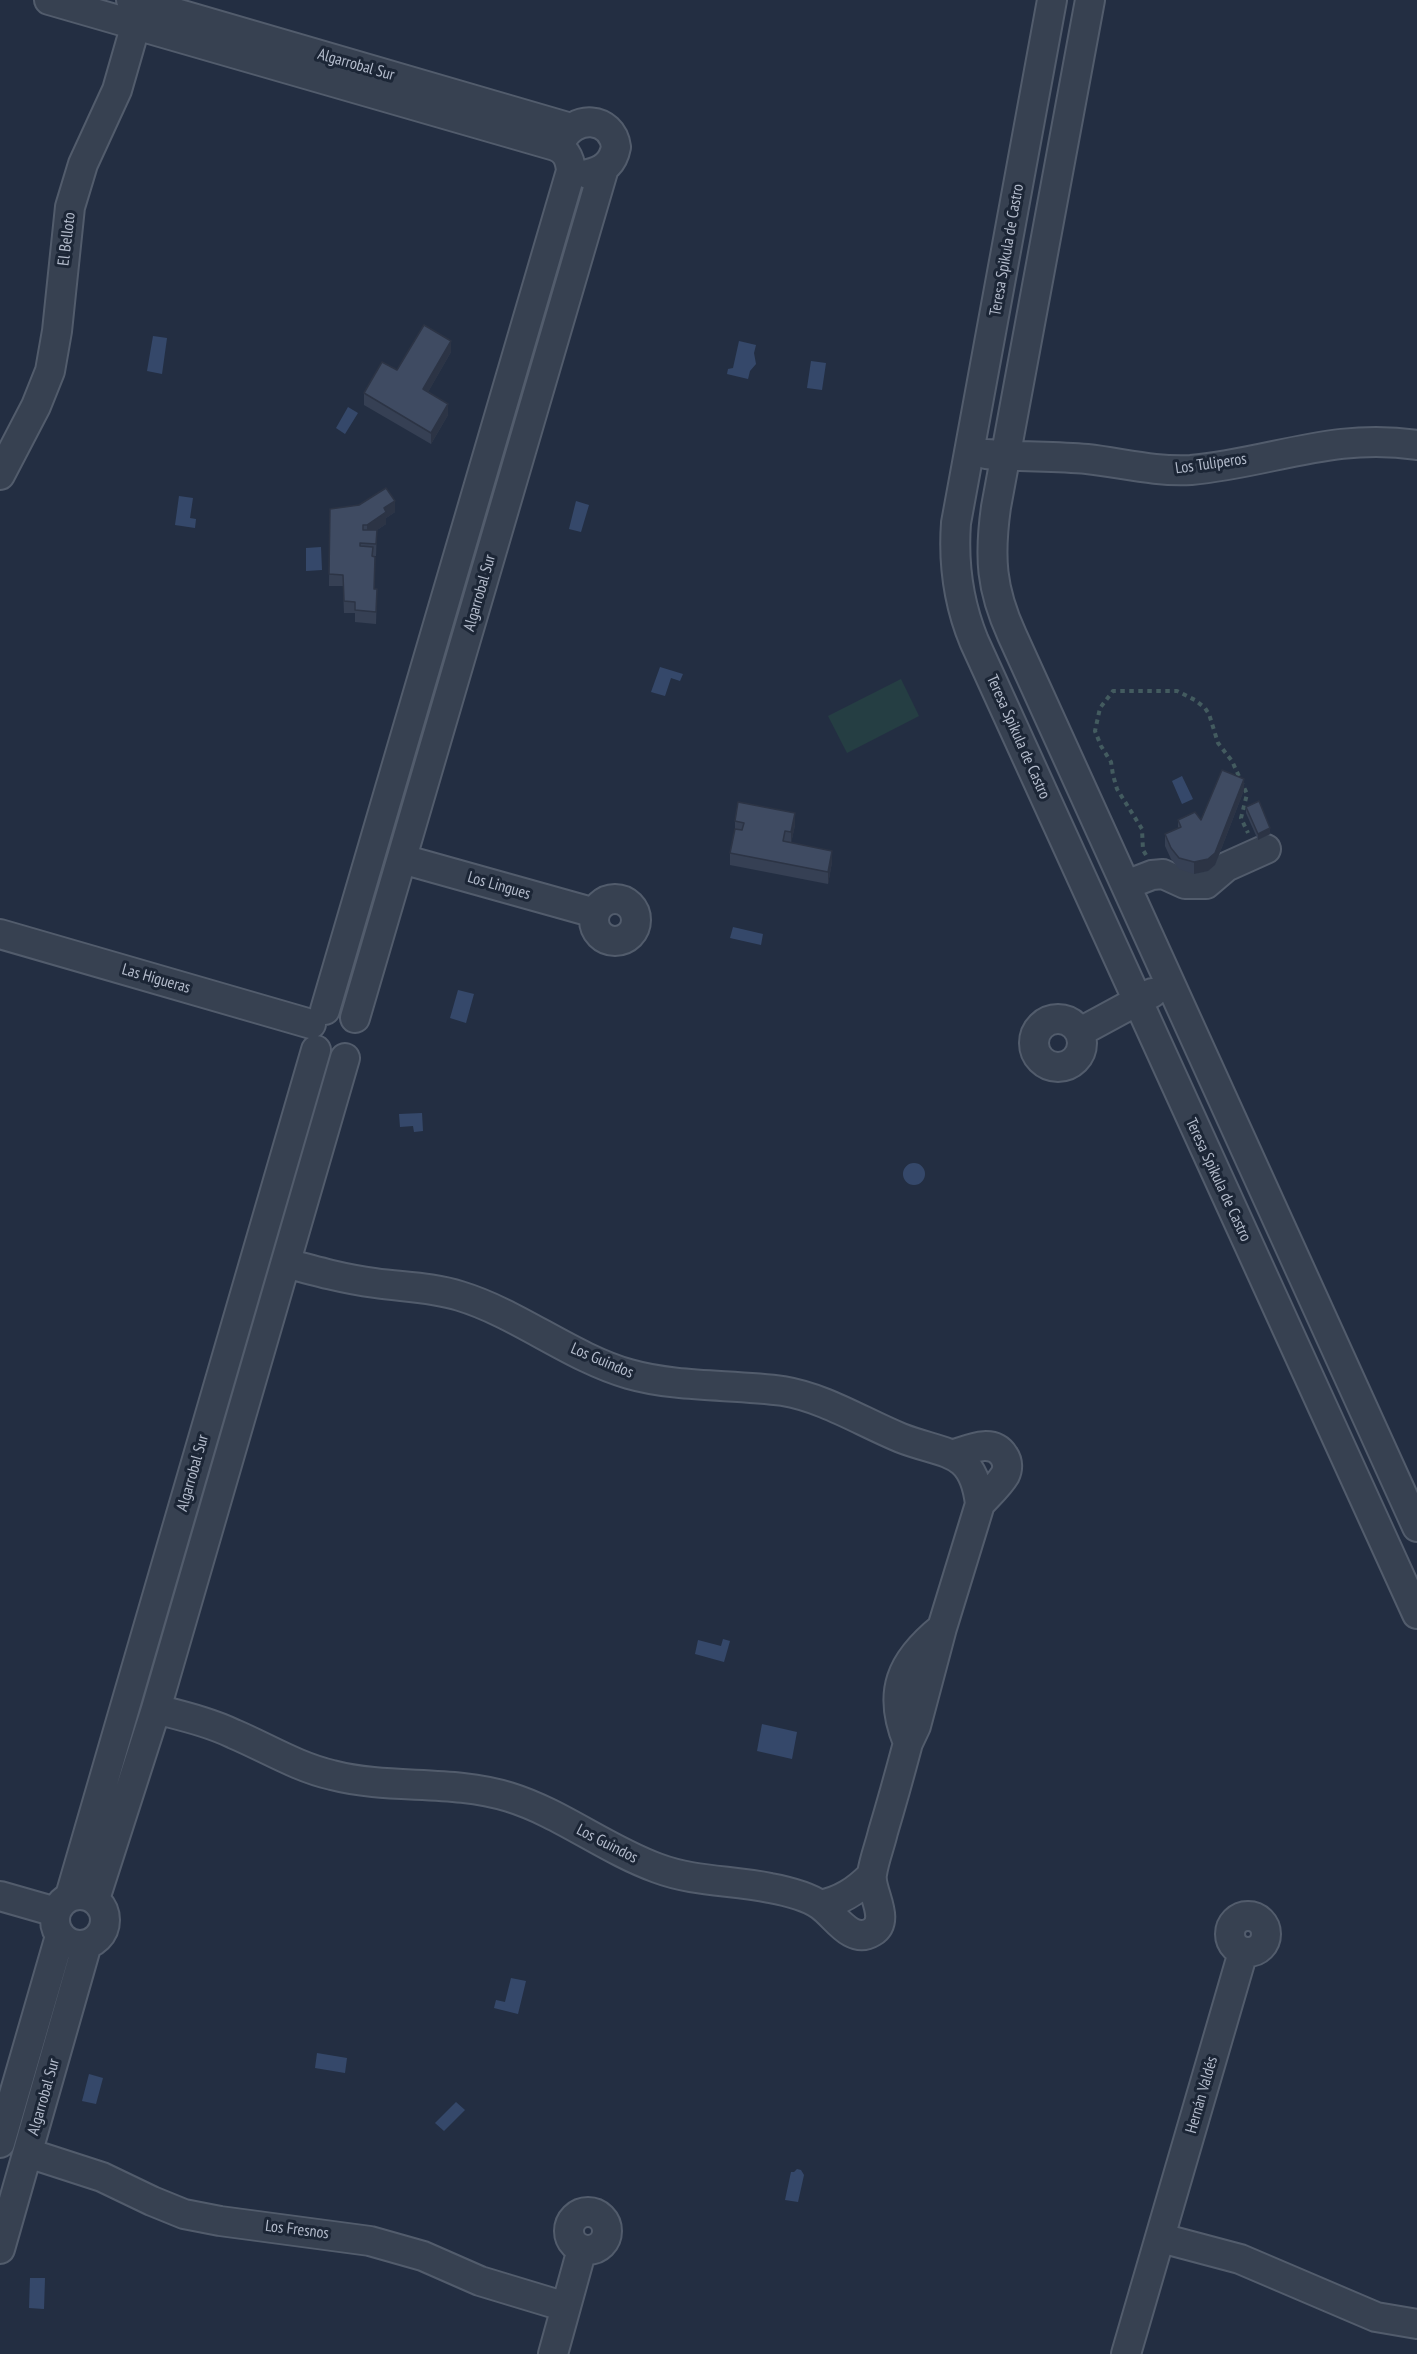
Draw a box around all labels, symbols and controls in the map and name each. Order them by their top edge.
street label: Algarrobal Sur [315,45,397,85]
street label: Teresa Spikula de Castro [986,182,1028,318]
street label: El Belloto [54,211,80,267]
street label: Los Tuliperos [1174,449,1248,479]
street label: Algarrobal Sur [460,552,500,634]
street label: Teresa Spikula de Castro [982,672,1054,802]
street label: Los Lingues [465,868,533,904]
street label: Las Higueras [120,960,192,998]
street label: Teresa Spikula de Castro [1181,1115,1255,1245]
street label: Los Guindos [568,1339,636,1383]
street label: Algarrobal Sur [173,1432,213,1514]
street label: Los Guindos [573,1820,641,1868]
street label: Hernán Valdés [1182,2054,1222,2136]
street label: Algarrobal Sur [24,2056,64,2138]
street label: Los Fresnos [264,2217,330,2243]

